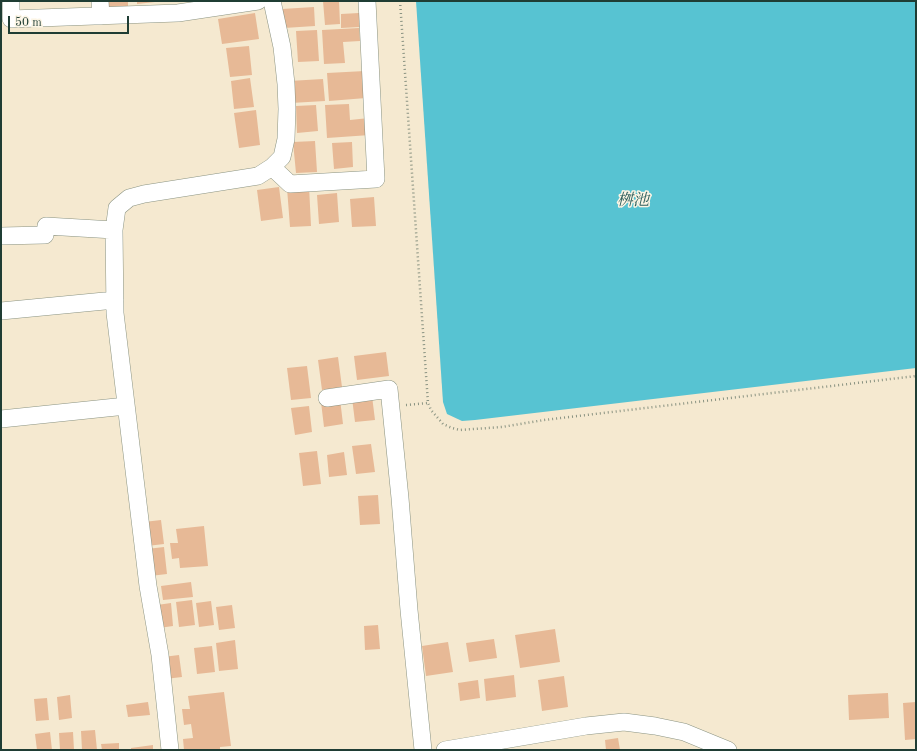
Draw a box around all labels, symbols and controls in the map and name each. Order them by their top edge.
scale bar [10,8,131,34]
text: 50 m [15,17,42,29]
water label: 桝池 [617,191,649,211]

